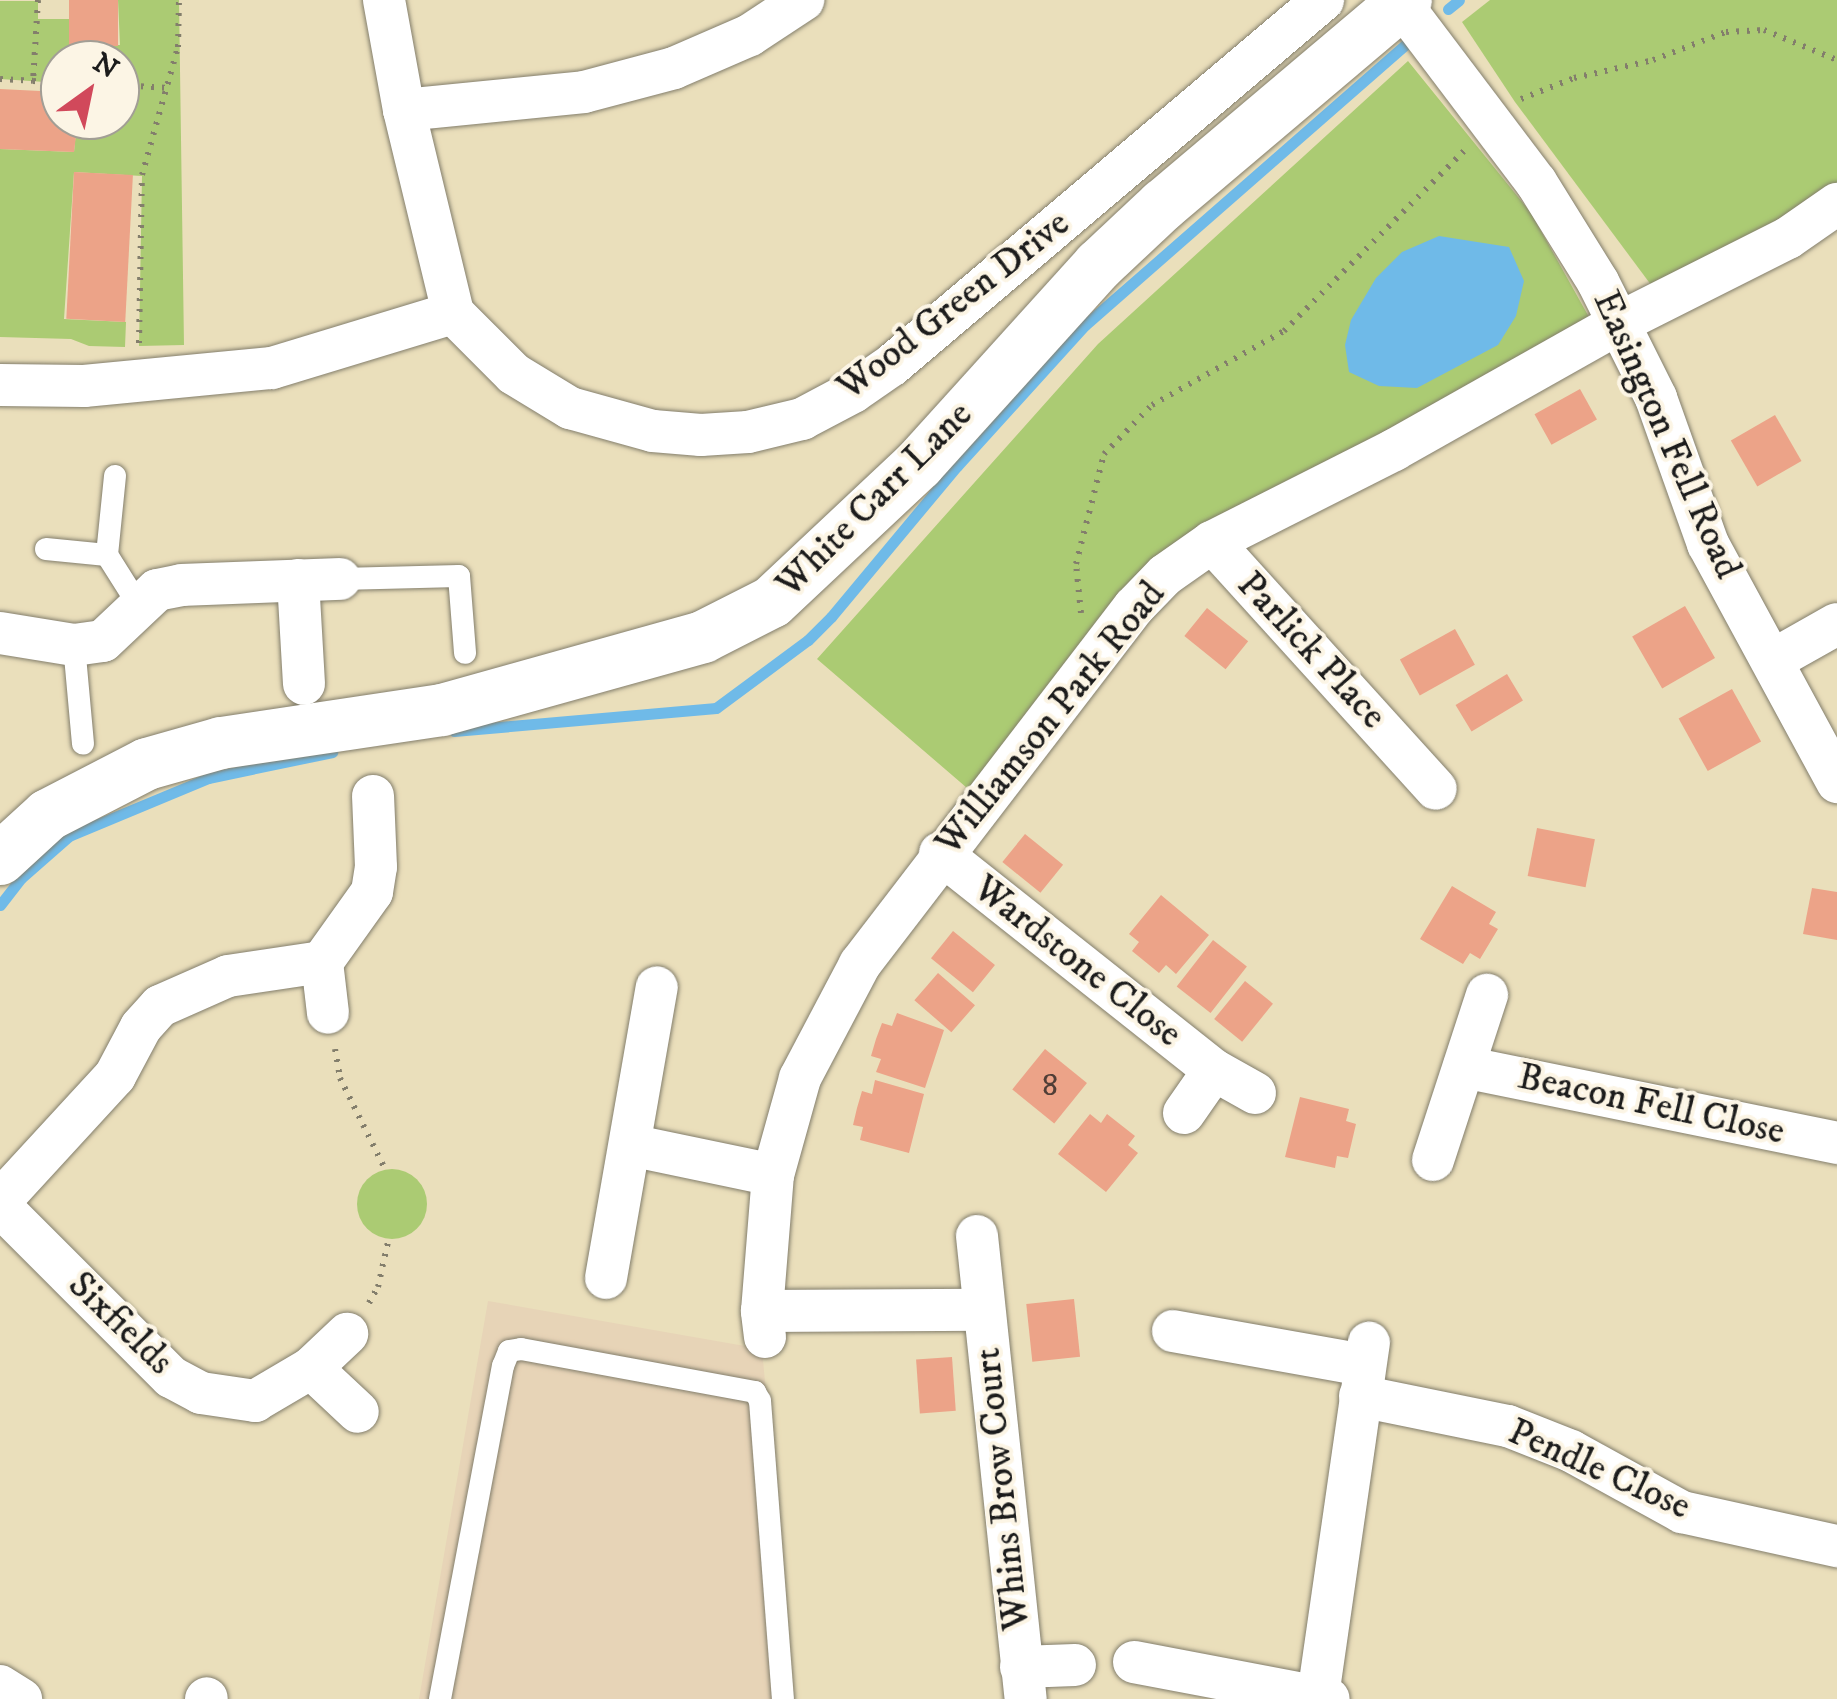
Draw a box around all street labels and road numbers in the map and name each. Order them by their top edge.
street label: Wood Green Drive [829,201,1079,411]
street label: Easington Fell Road [1582,284,1750,586]
street label: White Carr Lane [768,393,982,607]
street label: Parlick Place [1227,563,1395,739]
street label: Williamson Park Road [927,573,1175,865]
street label: Wardstone Close [964,866,1190,1058]
street label: Beacon Fell Close [1514,1054,1788,1156]
street label: Sixfields [58,1263,182,1385]
street label: Whins Brow Court [966,1346,1040,1632]
street label: Pendle Close [1501,1410,1697,1530]

